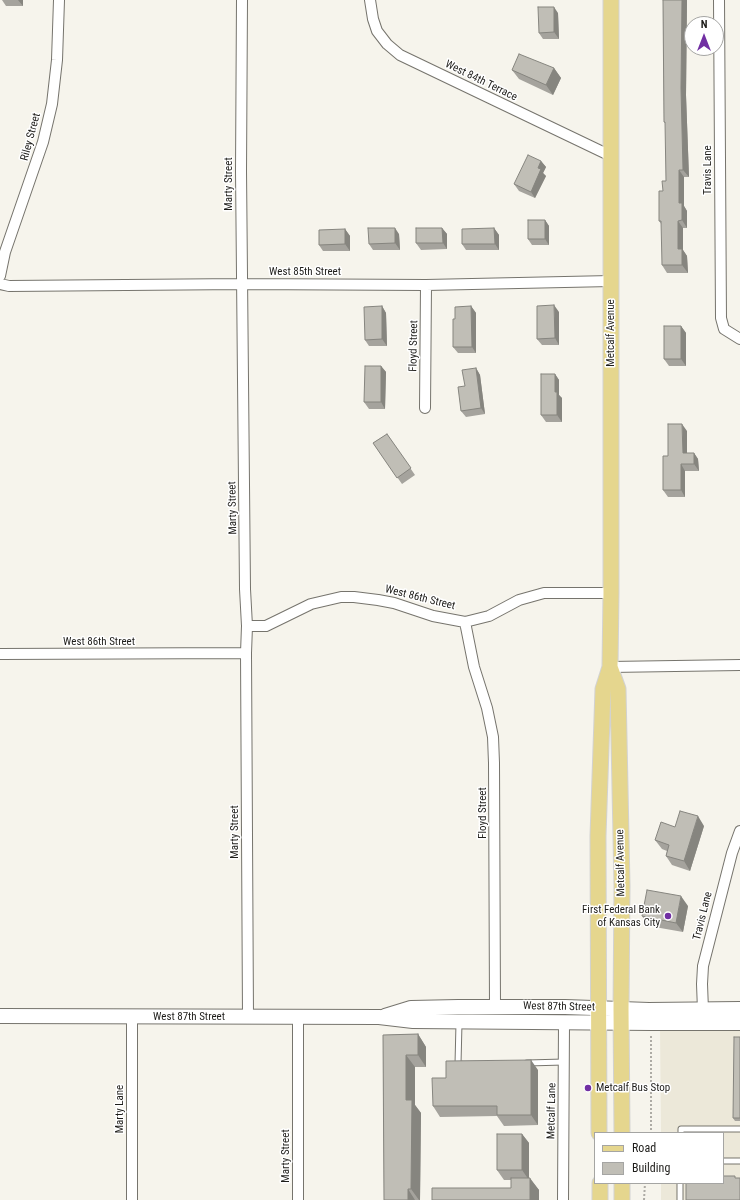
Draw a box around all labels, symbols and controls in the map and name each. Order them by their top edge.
north arrow [684,16,724,56]
text: N [701,18,707,31]
street label: West 84th Terrace [443,58,519,104]
street label: Riley Street [18,112,44,162]
street label: Travis Lane [701,145,715,195]
street label: Marty Street [222,157,236,211]
street label: West 85th Street [269,265,341,279]
street label: Metcalf Avenue [604,299,618,367]
street label: Floyd Street [407,320,421,372]
street label: Marty Street [226,481,240,535]
street label: West 86th Street [384,583,456,613]
street label: West 86th Street [63,635,135,649]
street label: Floyd Street [476,787,490,839]
street label: Marty Street [228,805,242,859]
street label: Metcalf Avenue [614,829,628,897]
street label: Travis Lane [691,890,715,942]
place label: First Federal Bank of Kansas City [582,903,660,929]
marker: First Federal Bank of Kansas City [663,911,673,921]
street label: West 87th Street [523,1000,595,1014]
street label: West 87th Street [153,1010,225,1024]
place label: Metcalf Bus Stop [596,1081,670,1095]
street label: Metcalf Lane [545,1083,559,1139]
marker: Metcalf Bus Stop [583,1083,593,1093]
street label: Marty Lane [113,1085,127,1133]
street label: Marty Street [279,1129,293,1183]
legend [594,1132,724,1184]
text: Road [632,1141,656,1155]
text: Building [632,1161,670,1175]

